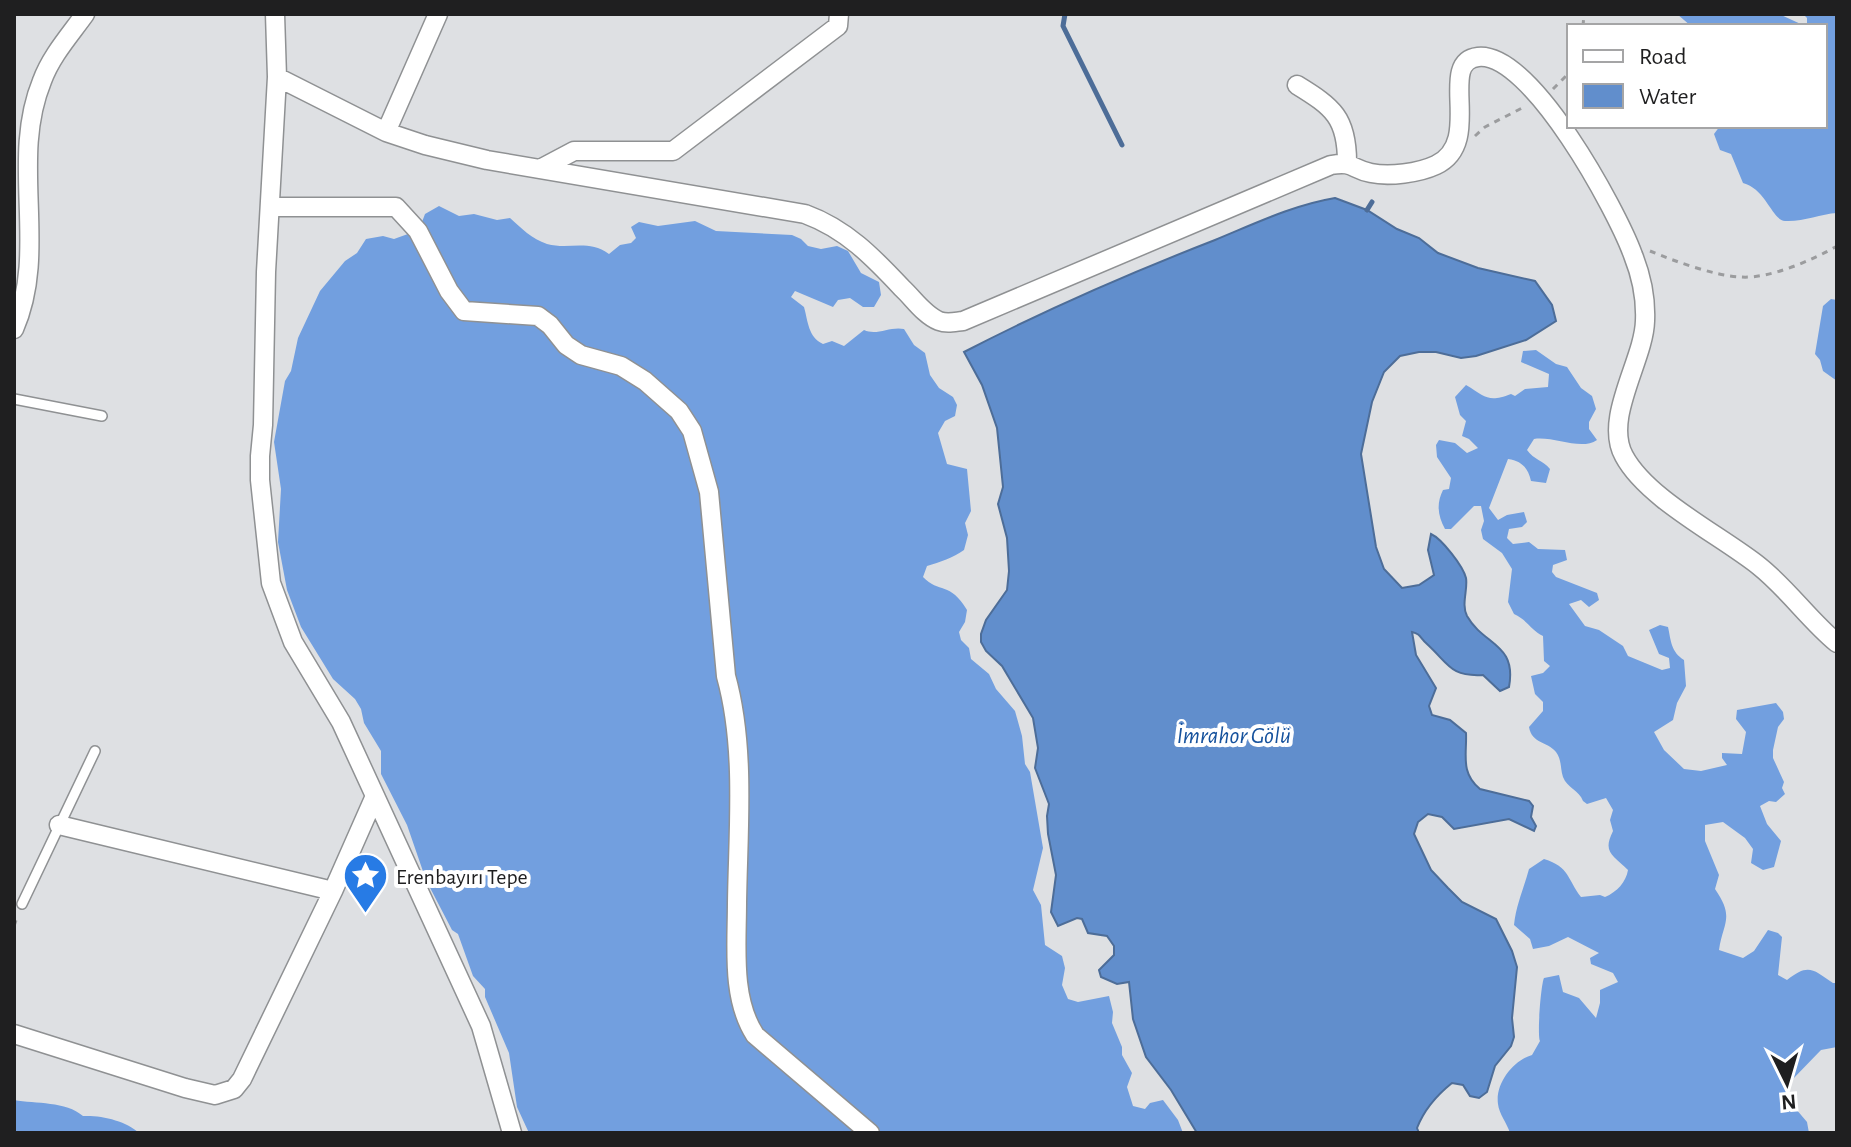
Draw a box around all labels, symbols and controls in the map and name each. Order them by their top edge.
legend [1567,24,1827,128]
text: Road [1639,45,1687,69]
text: Water [1639,85,1697,109]
water label: İmrahor Gölü [1177,723,1291,748]
place icon: Erenbayırı Tepe [341,852,389,915]
place label: Erenbayırı Tepe [396,866,528,888]
north arrow [1747,1043,1827,1123]
text: N [1780,1090,1797,1114]

